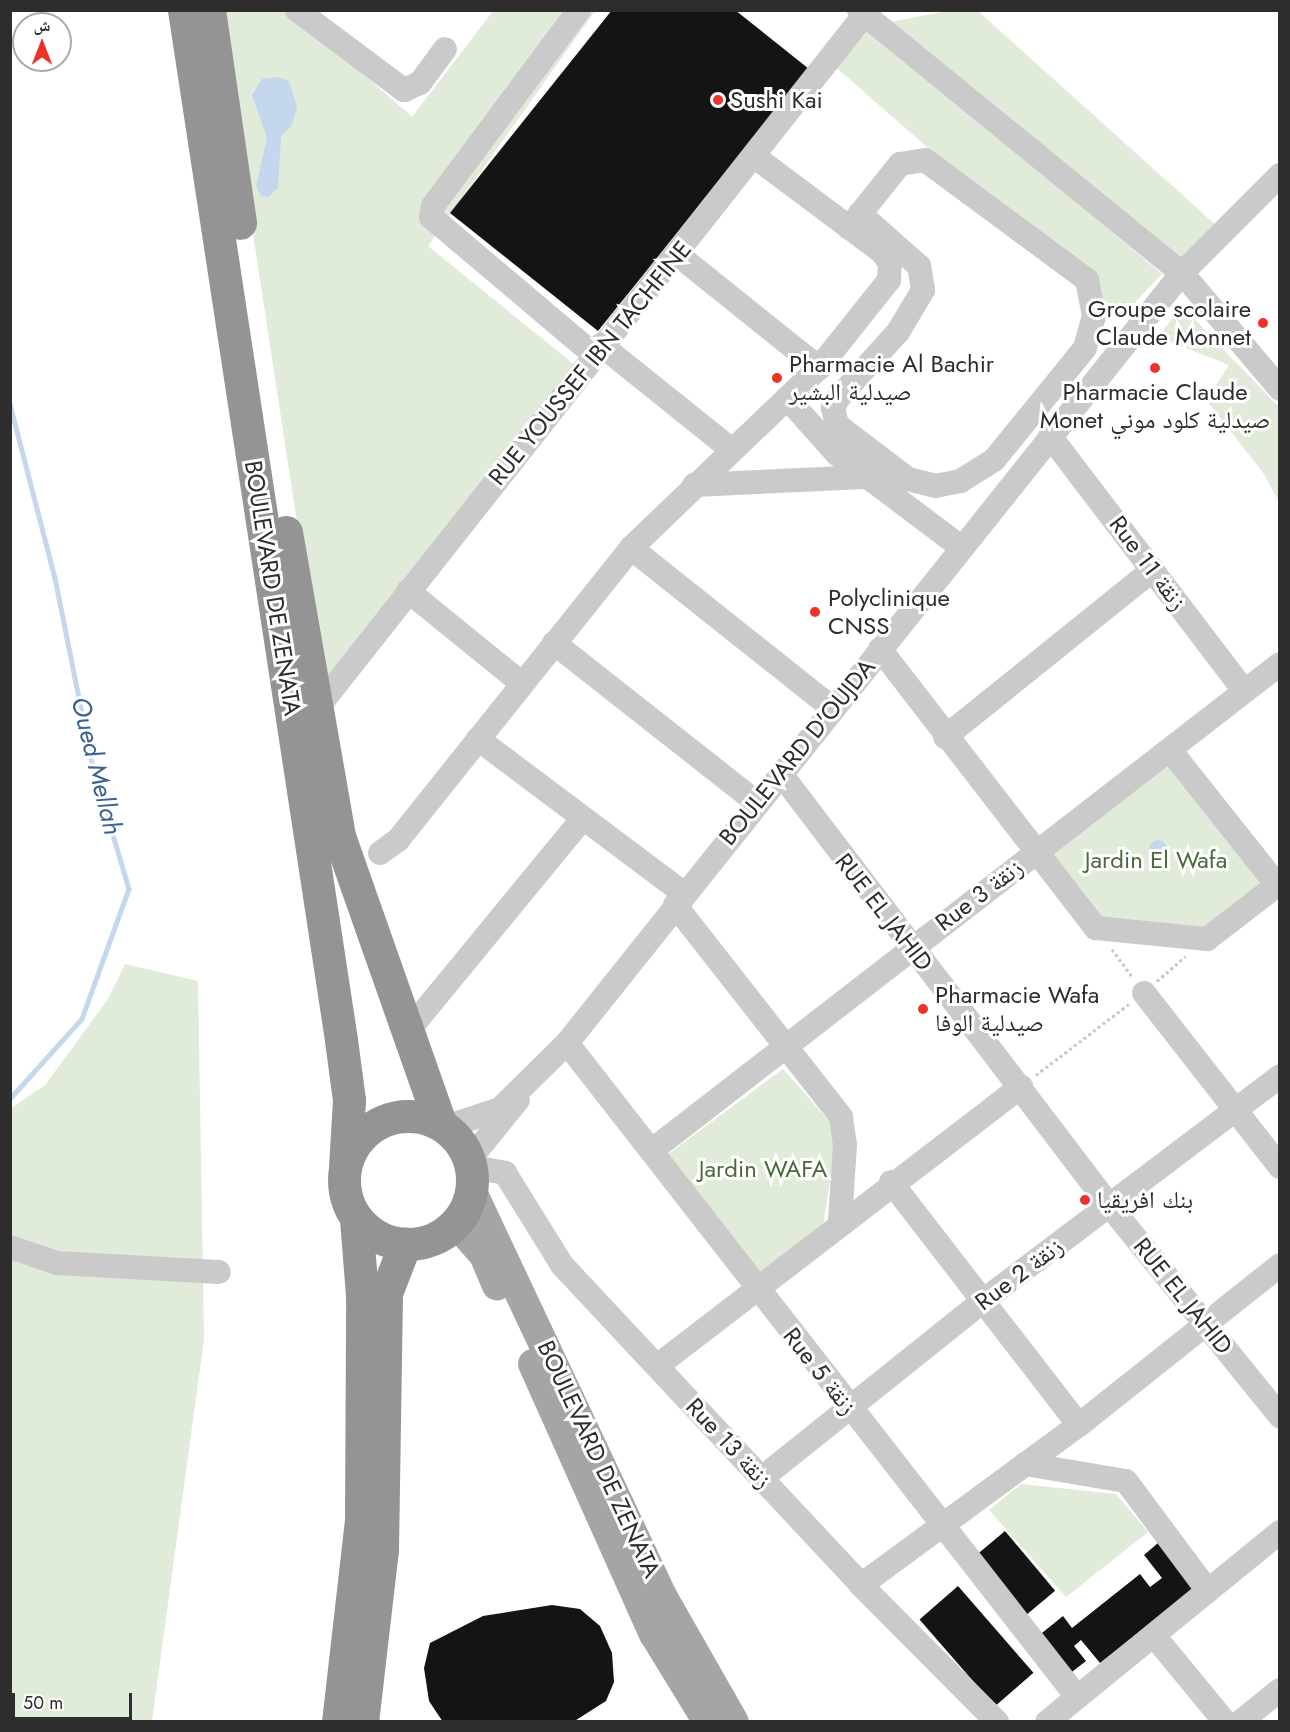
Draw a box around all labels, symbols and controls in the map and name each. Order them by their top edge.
north arrow [12,12,72,72]
text: ش [34,14,50,37]
place label: Sushi Kai [730,86,823,114]
marker: Sushi Kai [711,93,725,107]
street label: RUE YOUSSEF IBN TACHFINE [483,235,697,491]
place label: Groupe scolaire Claude Monnet [1088,295,1251,351]
marker: Groupe scolaire Claude Monnet [1256,316,1270,330]
place label: Pharmacie Al Bachir صيدلية البشير [789,350,994,406]
marker: Pharmacie Claude Monet صيدلية كلود موني [1148,361,1162,375]
marker: Pharmacie Al Bachir صيدلية البشير [770,371,784,385]
place label: Pharmacie Claude Monet صيدلية كلود موني [1040,378,1270,434]
street label: BOULEVARD DE ZENATA [239,458,307,718]
street label: Rue 11 زنقة [1103,510,1193,616]
place label: Polyclinique CNSS [828,584,950,640]
marker: Polyclinique CNSS [806,603,824,621]
street label: BOULEVARD D'OUJDA [713,653,881,851]
water label: Oued Mellah [64,694,128,838]
park label: Jardin El Wafa [1085,846,1227,874]
street label: RUE EL JAHID [829,848,939,976]
street label: Rue 3 زنقة [930,853,1028,937]
place label: Pharmacie Wafa صيدلية الوفا [935,981,1099,1037]
marker: Pharmacie Wafa صيدلية الوفا [916,1002,930,1016]
park label: Jardin WAFA [699,1155,827,1183]
place label: بنك افريقيا [1097,1186,1193,1214]
marker: بنك افريقيا [1078,1193,1092,1207]
street label: Rue 2 زنقة [969,1232,1069,1316]
street label: RUE EL JAHID [1127,1232,1239,1360]
street label: Rue 5 زنقة [777,1322,863,1420]
street label: BOULEVARD DE ZENATA [531,1336,667,1582]
street label: Rue 13 زنقة [680,1392,778,1494]
scale bar [15,1681,135,1719]
text: 50 m [23,1690,63,1716]

